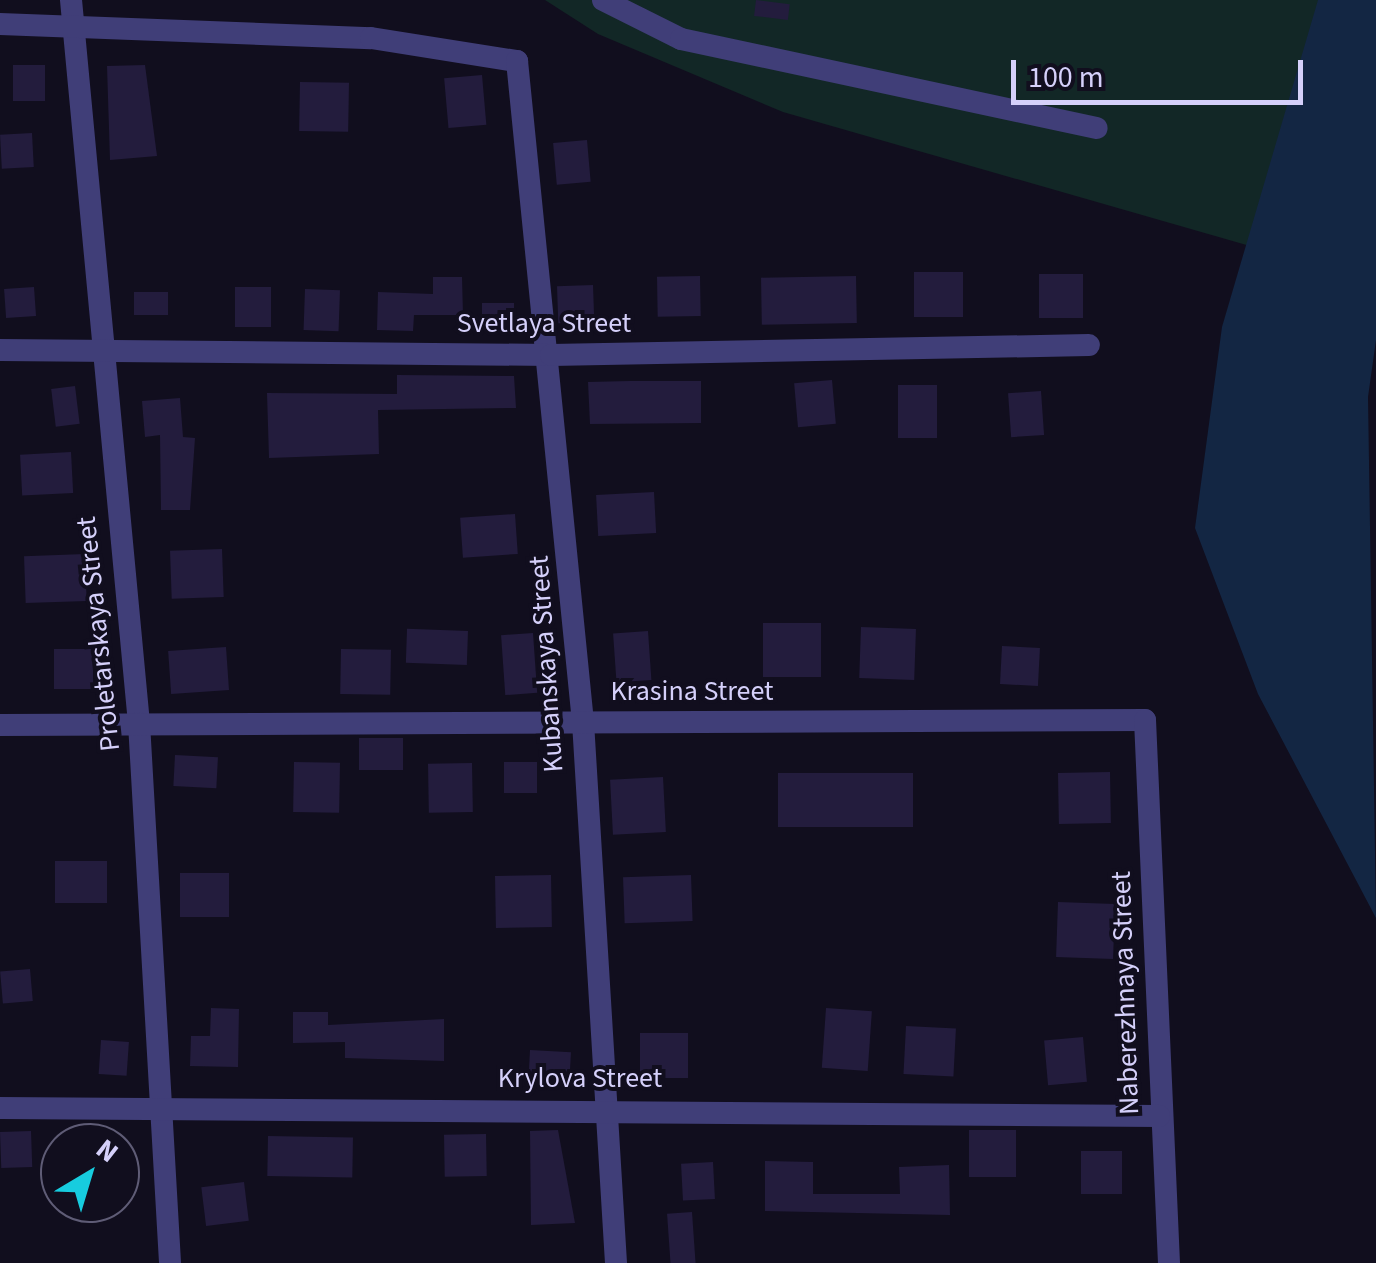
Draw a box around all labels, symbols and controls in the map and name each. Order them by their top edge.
scale bar [1016,40,1308,102]
text: 100 m [1028,56,1104,99]
street label: Svetlaya Street [457,306,631,340]
street label: Proletarskaya Street [69,515,127,753]
street label: Kubanskaya Street [522,554,570,774]
street label: Krasina Street [610,674,774,708]
street label: Naberezhnaya Street [1104,871,1146,1115]
street label: Krylova Street [498,1061,662,1095]
north arrow [40,1123,140,1223]
text: N [88,1129,127,1172]

